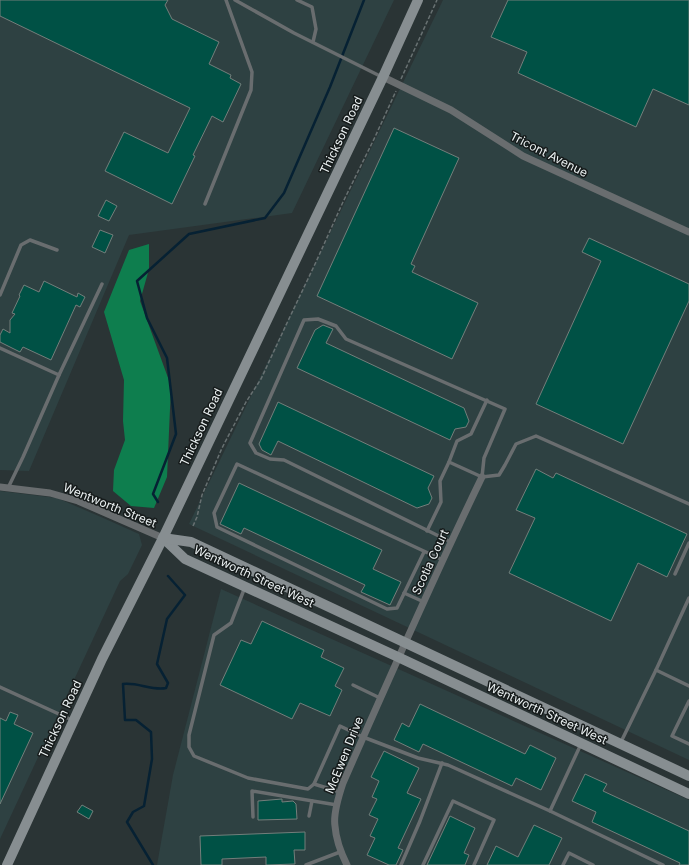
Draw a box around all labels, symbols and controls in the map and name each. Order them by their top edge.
street label: Thickson Road [316,94,366,176]
street label: Tricont Avenue [508,128,590,180]
street label: Thickson Road [176,386,226,468]
street label: Wentworth Street [61,479,159,531]
street label: Scotia Court [408,527,452,597]
street label: Wentworth Street West [191,542,317,611]
street label: Thickson Road [35,678,85,760]
street label: Wentworth Street West [484,679,610,748]
street label: McEwen Drive [322,714,366,796]

